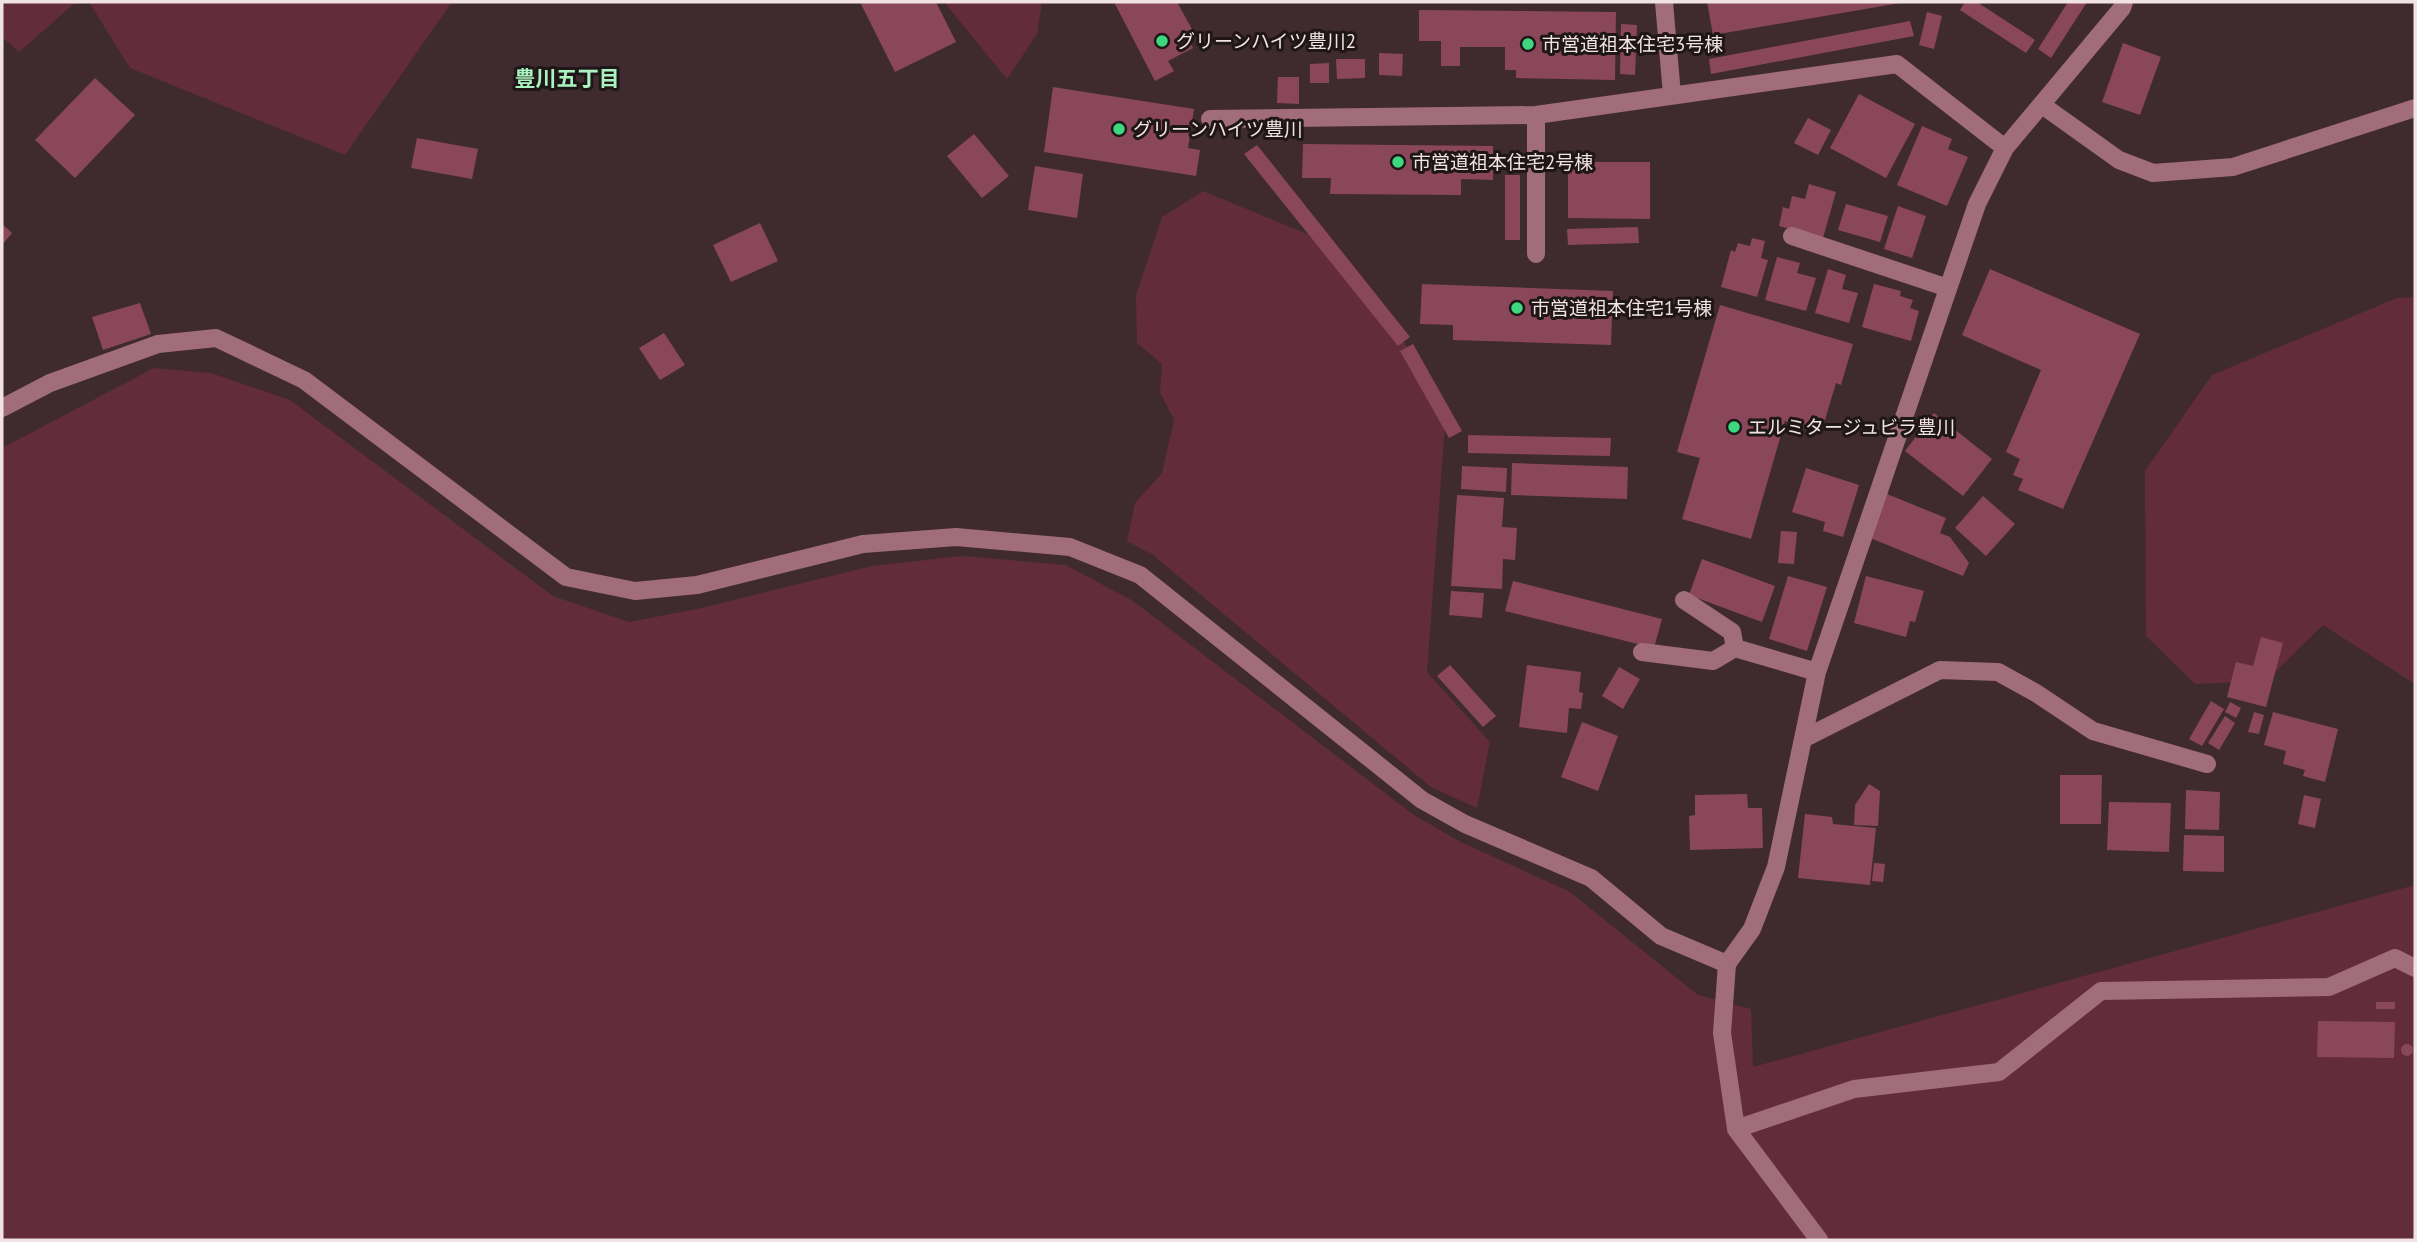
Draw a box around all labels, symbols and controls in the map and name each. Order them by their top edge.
place label: グリーンハイツ豊川2 [1176,29,1356,53]
place label: 市営道祖本住宅3号棟 [1542,32,1723,56]
marker: グリーンハイツ豊川2 [1154,33,1170,49]
marker: 市営道祖本住宅3号棟 [1520,36,1536,52]
district label: 豊川五丁目 [515,65,620,92]
place label: グリーンハイツ豊川 [1133,117,1303,141]
marker: グリーンハイツ豊川 [1111,121,1127,137]
place label: 市営道祖本住宅2号棟 [1412,150,1593,174]
marker: 市営道祖本住宅2号棟 [1390,154,1406,170]
place label: 市営道祖本住宅1号棟 [1531,296,1712,320]
marker: 市営道祖本住宅1号棟 [1509,300,1525,316]
place label: エルミタージュビラ豊川 [1748,415,1955,439]
marker: エルミタージュビラ豊川 [1726,419,1742,435]

